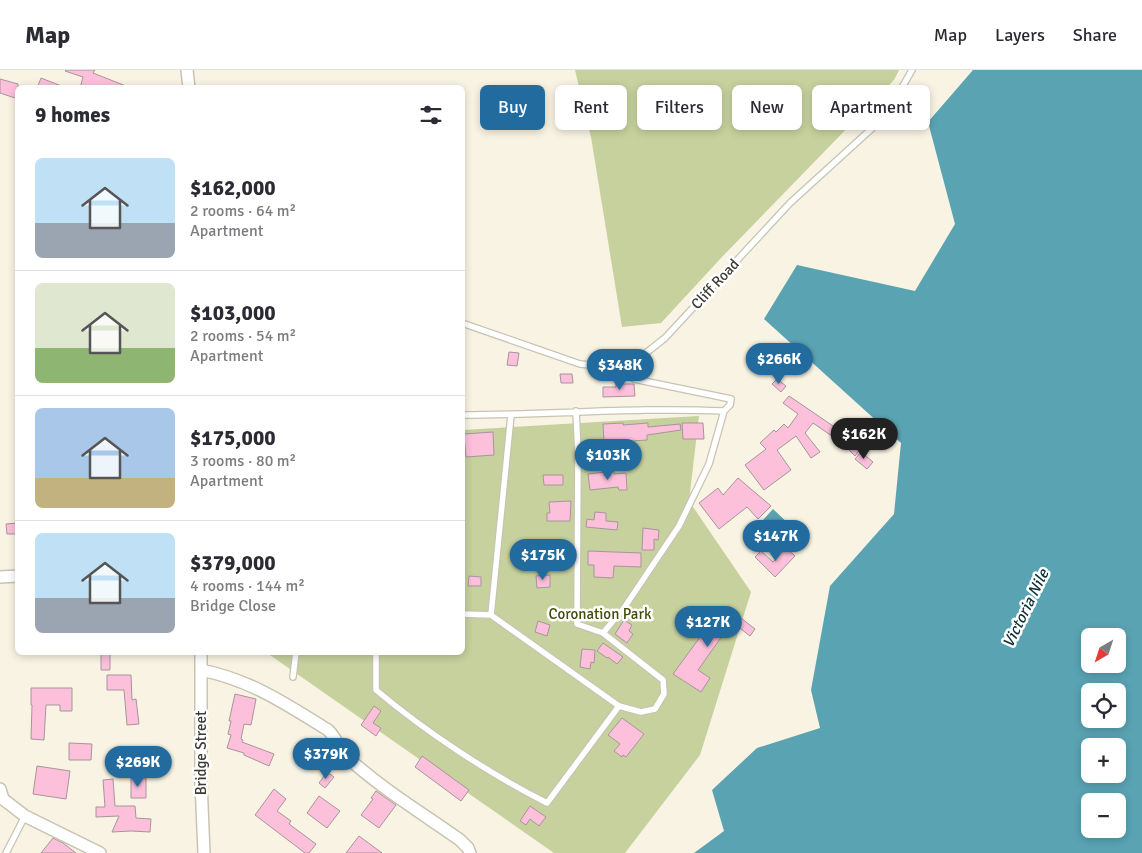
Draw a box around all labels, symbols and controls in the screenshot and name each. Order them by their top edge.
text: Map [25,20,70,50]
text: Map [934,24,967,46]
text: Layers [995,24,1045,46]
text: Share [1073,24,1117,46]
chip: Buy [480,85,545,130]
chip: Rent [555,85,627,130]
chip: Filters [637,85,722,130]
chip: New [732,85,802,130]
chip: Apartment [812,85,930,130]
icon: filters [417,101,445,129]
text: 9 homes [35,102,110,128]
text: $162,000 [190,175,276,201]
icon: home [75,178,135,238]
text: 2 rooms · 64 m² [190,201,296,221]
text: Apartment [190,221,263,241]
street label: Cliff Road [687,255,743,313]
text: $103,000 [190,300,276,326]
icon: home [75,303,135,363]
text: 2 rooms · 54 m² [190,326,296,346]
pin: $266K [744,342,814,385]
text: Apartment [190,346,263,366]
pin: $348K [585,348,655,391]
text: $266K [757,349,801,369]
text: $348K [598,355,642,375]
pin: $162K [829,418,899,460]
text: $162K [842,424,886,444]
text: $175,000 [190,425,276,451]
icon: home [75,428,135,488]
pin: $103K [573,438,643,481]
text: $103K [586,445,630,465]
text: 3 rooms · 80 m² [190,451,296,471]
text: Apartment [190,471,263,491]
pin: $147K [741,520,811,562]
text: $147K [754,526,798,546]
pin: $175K [508,538,578,581]
text: $175K [521,545,565,565]
text: $379,000 [190,550,276,576]
icon: home [75,553,135,613]
water label: Victoria Nile [998,565,1054,651]
text: 4 rooms · 144 m² [190,576,305,596]
text: Bridge Close [190,596,276,616]
park label: Coronation Park [549,605,652,623]
pin: $127K [673,606,743,648]
text: $127K [686,612,730,632]
north arrow [1081,628,1126,672]
map controls [1081,628,1126,838]
button: locate [1081,683,1126,728]
street label: Bridge Street [192,711,210,795]
pin: $379K [291,738,361,780]
button: + [1081,738,1126,783]
text: $379K [304,744,348,764]
pin: $269K [103,746,173,788]
text: $269K [116,752,160,772]
button: − [1081,793,1126,838]

